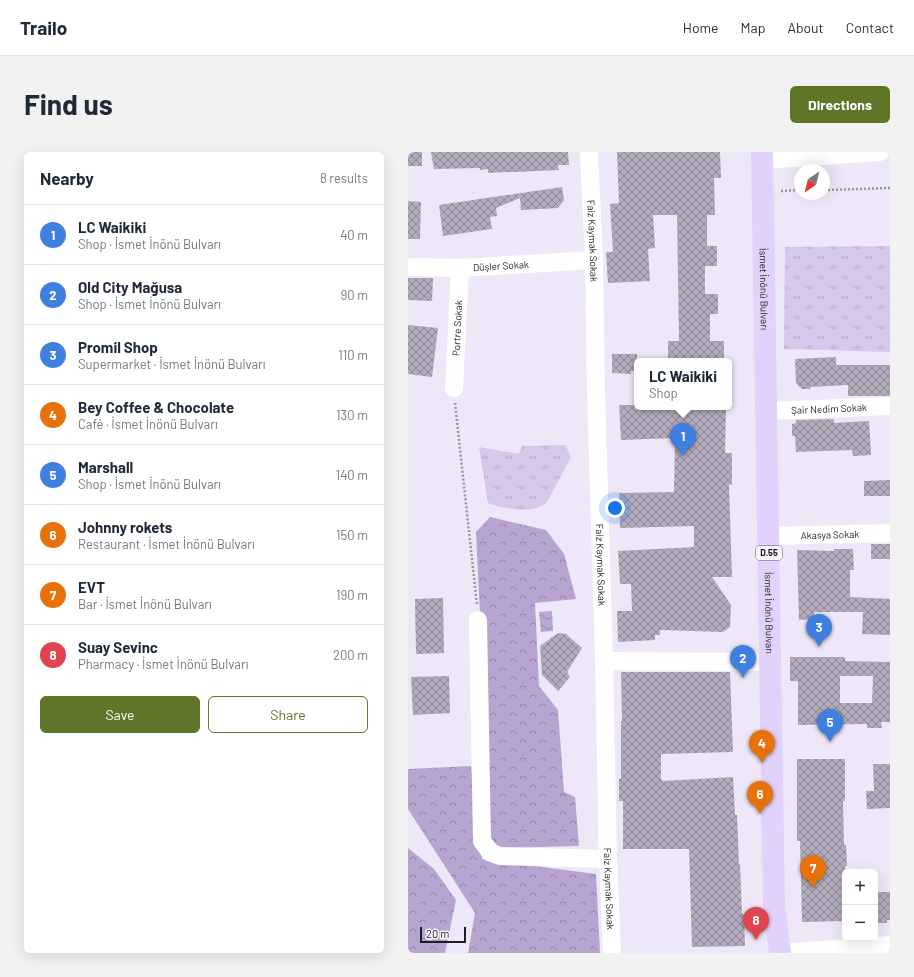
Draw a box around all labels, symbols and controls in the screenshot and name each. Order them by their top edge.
text: Trailo [20,16,67,39]
text: Home [683,19,719,36]
text: Map [741,19,765,36]
text: About [787,19,824,36]
text: Contact [846,19,894,36]
button: Directions [790,86,890,123]
text: Find us [24,87,113,121]
north arrow [794,164,830,200]
text: Nearby [40,168,94,188]
text: 8 results [320,170,368,186]
street label: Faiz Kaymak Sokak [585,200,600,282]
text: LC Waikiki [78,218,146,236]
text: 1 [51,227,55,243]
text: 40 m [340,227,368,243]
text: Shop · İsmet İnönü Bulvarı [78,236,221,252]
street label: İsmet İnönü Bulvarı [758,248,771,330]
street label: Düşler Sokak [473,258,529,273]
text: Old City Mağusa [78,278,182,296]
text: 2 [49,287,57,303]
text: 90 m [341,287,368,303]
text: Shop · İsmet İnönü Bulvarı [78,296,221,312]
street label: Portre Sokak [450,300,464,356]
text: Promil Shop [78,338,158,356]
text: 3 [49,347,57,363]
text: 110 m [338,347,368,363]
text: Supermarket · İsmet İnönü Bulvarı [78,356,266,372]
popup [634,358,732,410]
text: LC Waikiki [649,367,717,385]
text: Shop [649,385,678,401]
text: Bey Coffee & Chocolate [78,398,234,416]
street label: Şair Nedim Sokak [791,401,867,416]
text: 4 [49,407,57,423]
text: 130 m [336,407,368,423]
text: Café · İsmet İnönü Bulvarı [78,416,218,432]
pin: 1 [670,423,696,456]
text: Marshall [78,458,133,476]
text: 5 [49,467,57,483]
text: 140 m [336,467,368,483]
text: Shop · İsmet İnönü Bulvarı [78,476,221,492]
your location [605,498,625,518]
text: Johnny rokets [78,518,172,536]
street label: Faiz Kaymak Sokak [594,524,608,606]
text: 6 [50,527,56,543]
text: 150 m [336,527,368,543]
street label: Akasya Sokak [801,528,859,541]
text: Restaurant · İsmet İnönü Bulvarı [78,536,255,552]
road number: D.55 [756,546,782,560]
street label: İsmet İnönü Bulvarı [763,572,776,654]
text: EVT [78,578,105,596]
text: 7 [50,587,56,603]
text: 190 m [336,587,368,603]
text: Bar · İsmet İnönü Bulvarı [78,596,212,612]
pin: 3 [806,614,832,647]
text: Suay Sevinc [78,638,158,656]
pin: 2 [730,645,756,678]
text: 8 [49,647,57,663]
text: 200 m [333,647,368,663]
text: Pharmacy · İsmet İnönü Bulvarı [78,656,249,672]
button: Save [40,696,200,733]
button: Share [208,696,368,733]
pin: 5 [817,709,843,742]
pin: 4 [749,730,775,763]
pin: 6 [747,781,773,814]
street label: Faiz Kaymak Sokak [602,848,617,930]
pin: 7 [800,855,826,888]
map controls [842,869,878,941]
button: + [842,869,878,905]
button: − [842,905,878,941]
pin: 8 [743,907,769,940]
scale bar [420,925,466,944]
text: 20 m [426,927,449,940]

